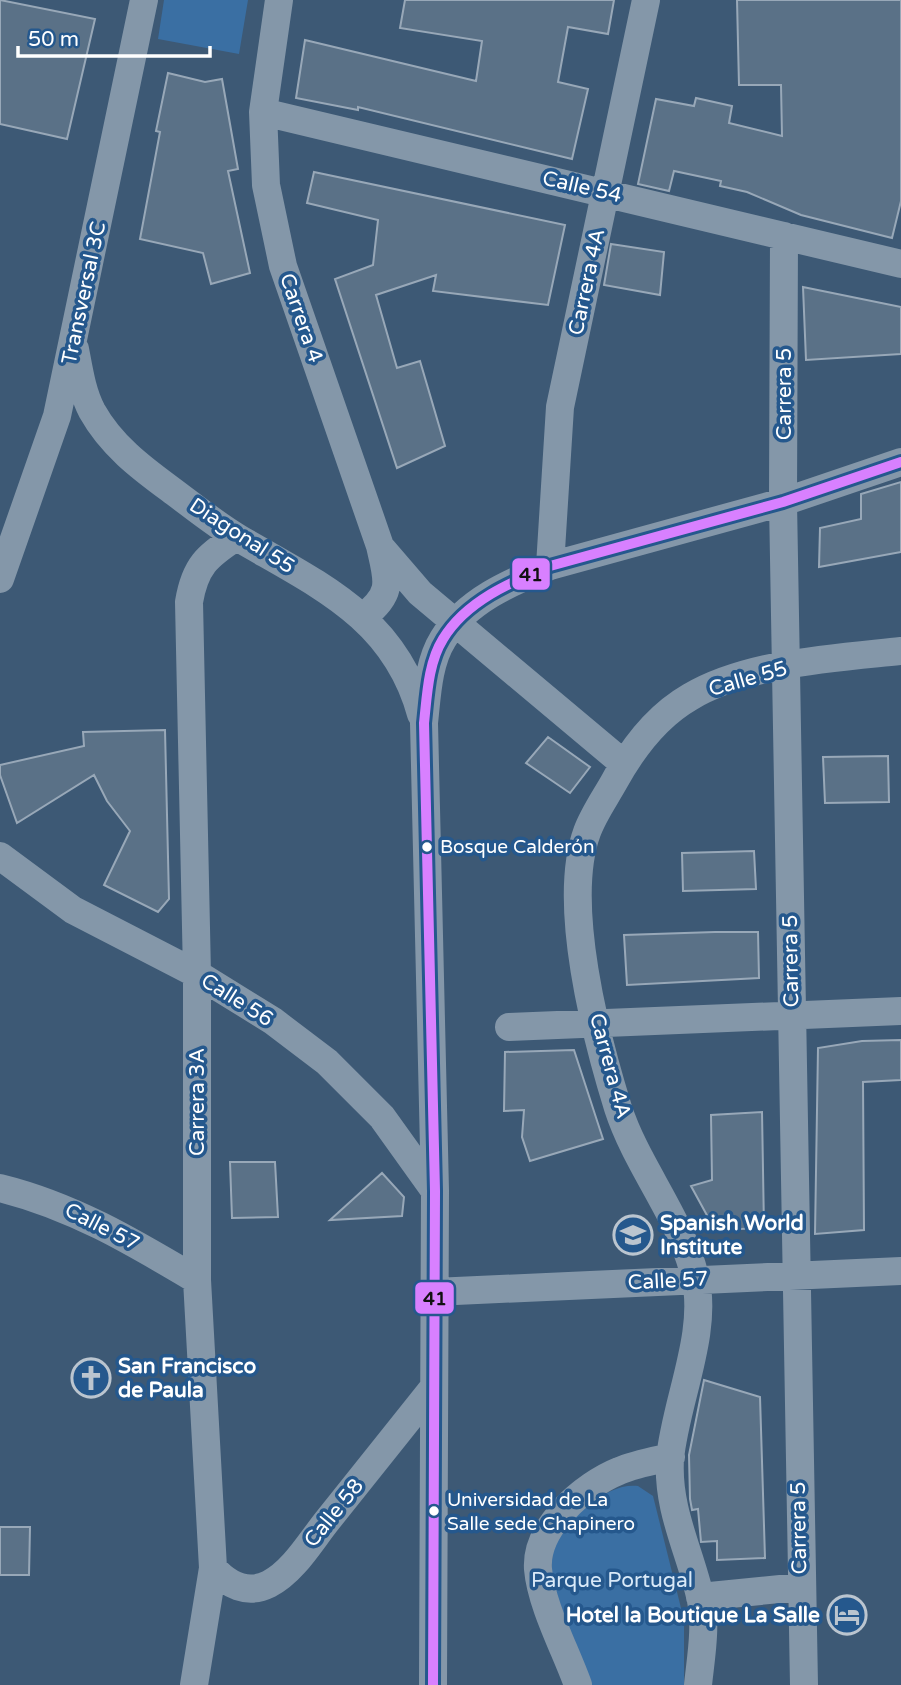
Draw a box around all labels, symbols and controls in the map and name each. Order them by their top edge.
scale bar [18,14,210,58]
text: 50 m [28,27,79,52]
street label: Calle 54 [540,166,624,208]
street label: Transversal 3C [57,219,111,367]
street label: Carrera 4A [564,226,610,338]
street label: Carrera 4 [274,270,328,366]
street label: Carrera 5 [772,348,797,440]
street label: Diagonal 55 [185,493,299,579]
line badge: 41 [511,557,551,591]
text: 41 [519,564,543,586]
street label: Calle 55 [706,656,790,702]
place label: Bosque Calderón [440,836,594,858]
marker: Bosque Calderón [420,840,434,854]
street label: Carrera 5 [778,915,804,1007]
street label: Calle 56 [196,968,278,1032]
street label: Carrera 4A [584,1010,636,1122]
street label: Carrera 3A [185,1048,210,1156]
street label: Calle 57 [60,1198,144,1256]
place label: Spanish World Institute [660,1211,804,1260]
school or university icon: Spanish World Institute [612,1214,654,1256]
street label: Calle 57 [627,1266,709,1296]
line badge: 41 [414,1281,455,1315]
text: 41 [423,1288,447,1310]
place label: San Francisco de Paula [118,1354,256,1403]
church icon: San Francisco de Paula [70,1357,112,1399]
street label: Calle 58 [299,1474,369,1552]
street label: Carrera 5 [786,1482,812,1574]
place label: Universidad de La Salle sede Chapinero [447,1489,635,1535]
marker: Universidad de La Salle sede Chapinero [427,1504,441,1518]
park label: Parque Portugal [531,1568,693,1593]
hotel icon: Hotel la Boutique La Salle [826,1594,868,1636]
place label: Hotel la Boutique La Salle [566,1603,820,1628]

